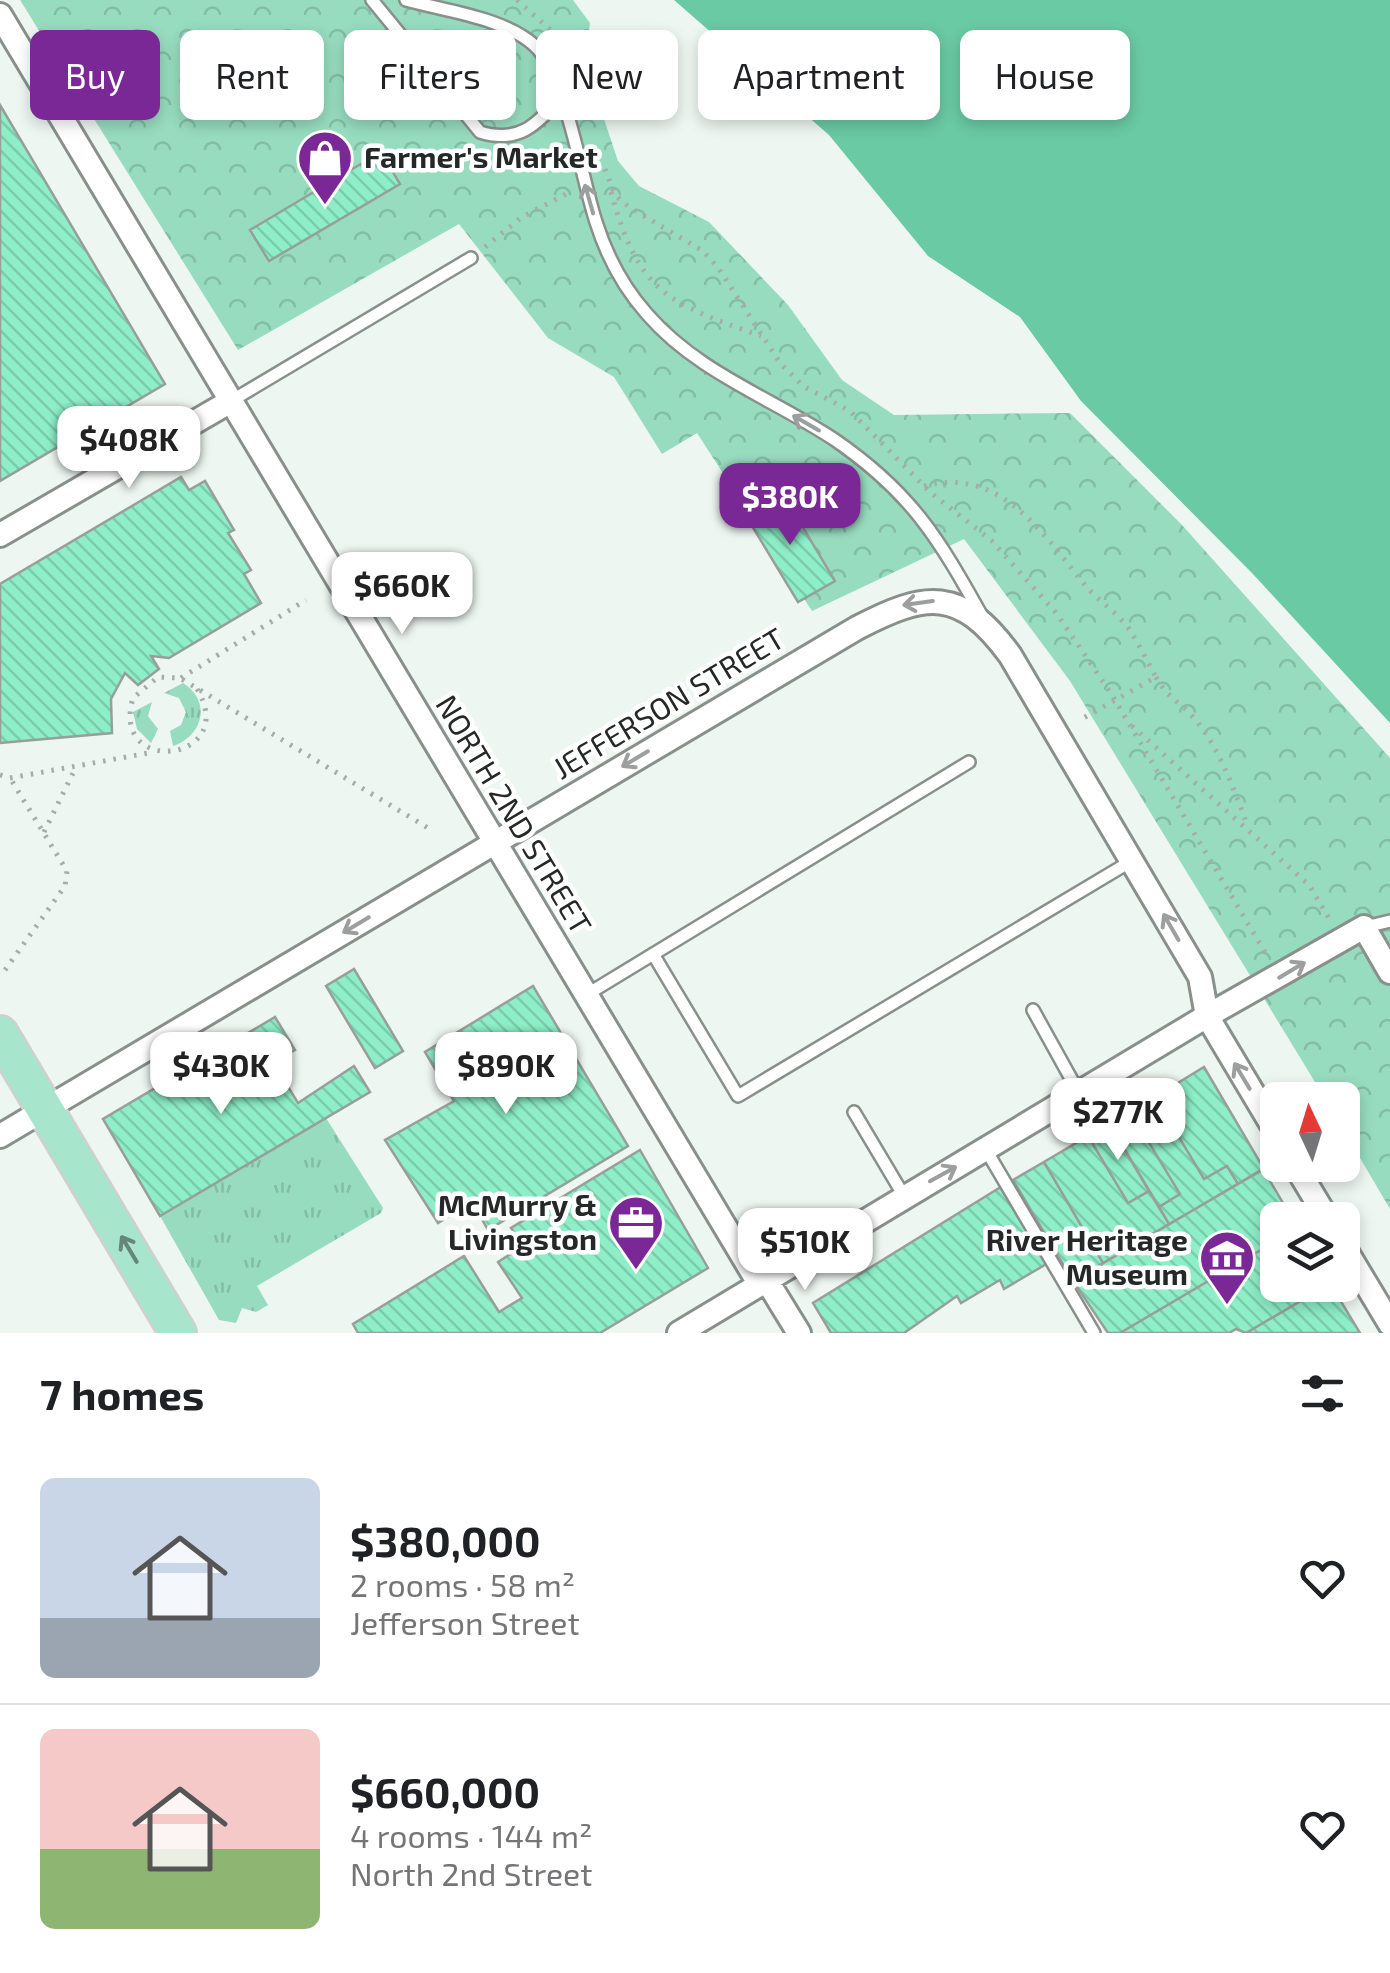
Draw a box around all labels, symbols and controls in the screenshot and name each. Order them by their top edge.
chip: Buy [30,30,160,120]
chip: Rent [180,30,324,120]
chip: Filters [344,30,516,120]
chip: New [536,30,678,120]
chip: Apartment [698,30,940,120]
chip: House [960,30,1130,120]
shop icon: Farmer's Market [295,128,355,207]
place label: Farmer's Market [364,138,598,174]
one-way arrow [579,183,597,215]
pin: $408K [59,406,199,491]
one-way arrow [792,413,821,433]
text: $408K [79,419,179,457]
pin: $380K [720,463,860,548]
text: $380K [741,476,839,514]
pin: $660K [332,552,472,637]
text: $660K [354,565,450,603]
one-way arrow [903,594,935,612]
street label: JEFFERSON STREET [546,619,790,786]
street label: NORTH 2ND STREET [429,688,600,940]
one-way arrow [621,749,650,769]
one-way arrow [1161,913,1181,942]
one-way arrow [342,915,371,935]
one-way arrow [1277,960,1306,980]
pin: $430K [151,1032,291,1117]
pin: $890K [436,1032,576,1117]
text: $430K [172,1045,270,1083]
text: $890K [457,1045,555,1083]
one-way arrow [1232,1062,1252,1091]
pin: $277K [1048,1078,1188,1163]
north arrow [1260,1082,1360,1182]
map controls [1260,1082,1360,1302]
text: $277K [1072,1091,1164,1129]
one-way arrow [928,1164,957,1184]
place label: McMurry & Livingston [438,1186,597,1256]
office icon: McMurry & Livingston [606,1193,666,1272]
button: layers [1260,1202,1360,1302]
pin: $510K [735,1208,875,1293]
text: $510K [760,1221,850,1259]
place label: River Heritage Museum [986,1221,1188,1291]
museum icon: River Heritage Museum [1197,1228,1257,1307]
one-way arrow [118,1235,138,1264]
icon: filters [1295,1366,1350,1421]
text: 7 homes [40,1368,204,1418]
text: $380,000 [350,1515,541,1565]
icon: home [120,1518,240,1638]
icon: heart [1295,1551,1350,1606]
text: 2 rooms · 58 m² [350,1565,575,1603]
text: Jefferson Street [350,1603,580,1641]
text: $660,000 [350,1766,540,1816]
icon: home [120,1769,240,1889]
icon: heart [1295,1802,1350,1857]
text: 4 rooms · 144 m² [350,1816,592,1854]
text: North 2nd Street [350,1854,592,1892]

